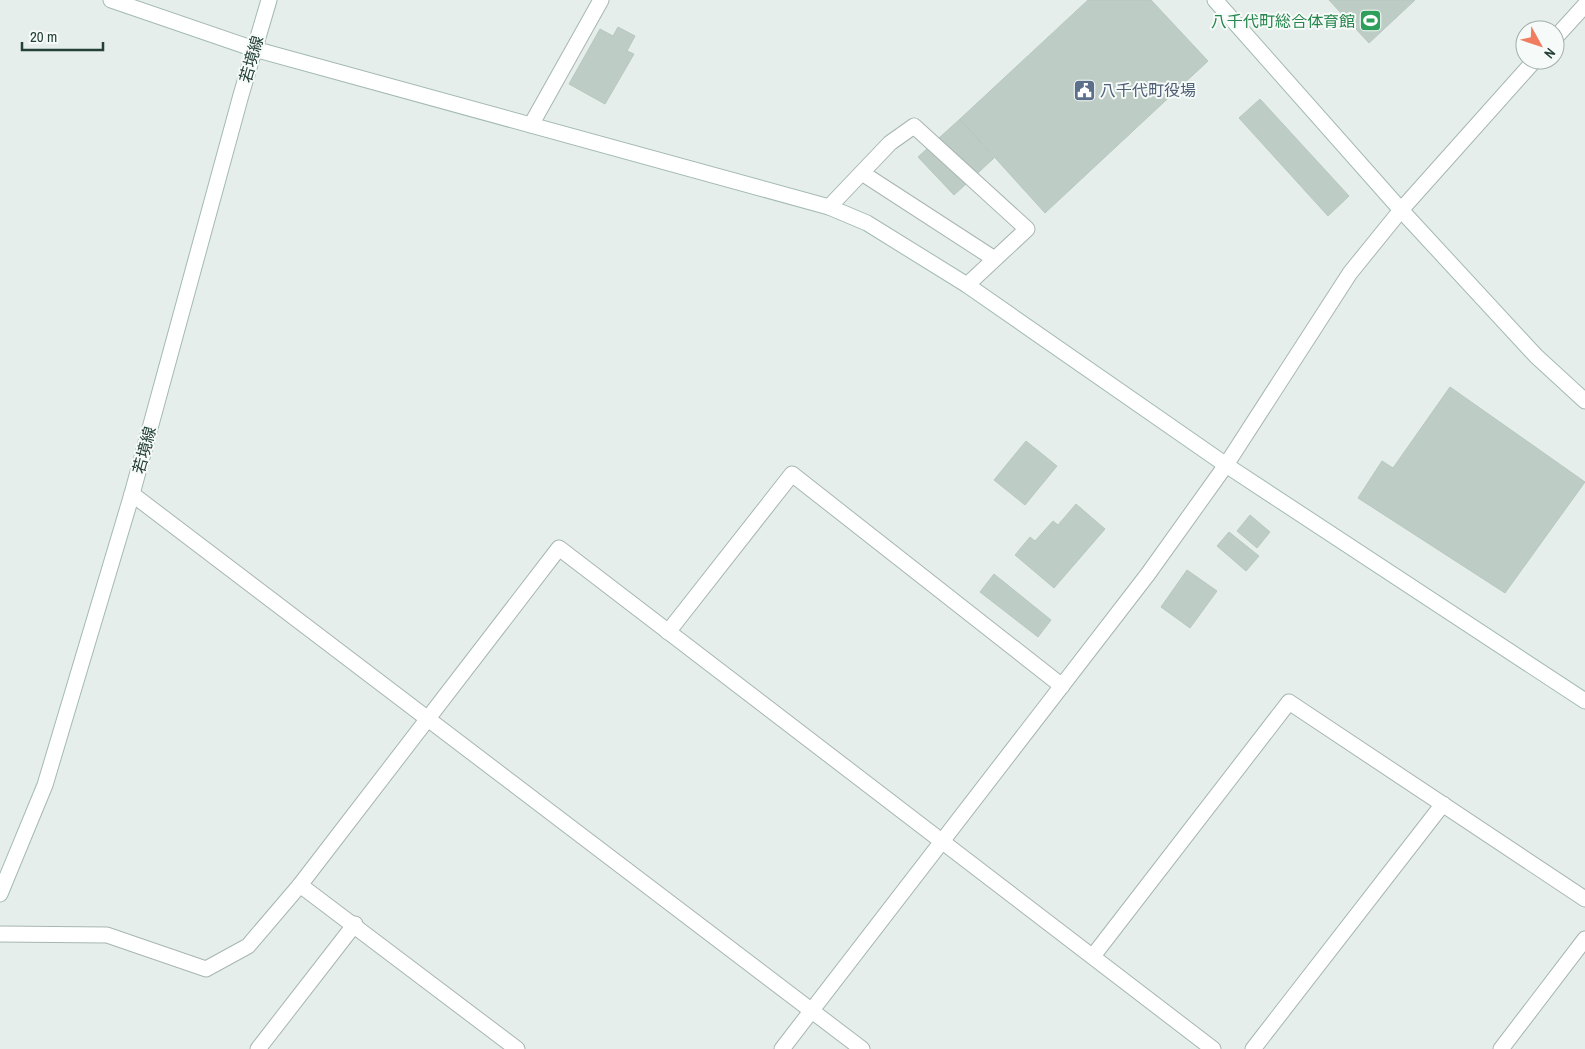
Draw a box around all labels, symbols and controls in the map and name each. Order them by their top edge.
sports icon: 八千代町総合体育館 [1359,9,1383,33]
place label: 八千代町総合体育館 [1211,10,1355,32]
scale bar [22,20,104,52]
north arrow [1515,20,1565,70]
text: 20 m [30,26,57,47]
street label: 若境線 [234,33,268,85]
text: N [1540,44,1560,62]
public building icon: 八千代町役場 [1072,78,1096,102]
place label: 八千代町役場 [1100,79,1196,101]
street label: 若境線 [127,424,161,476]

